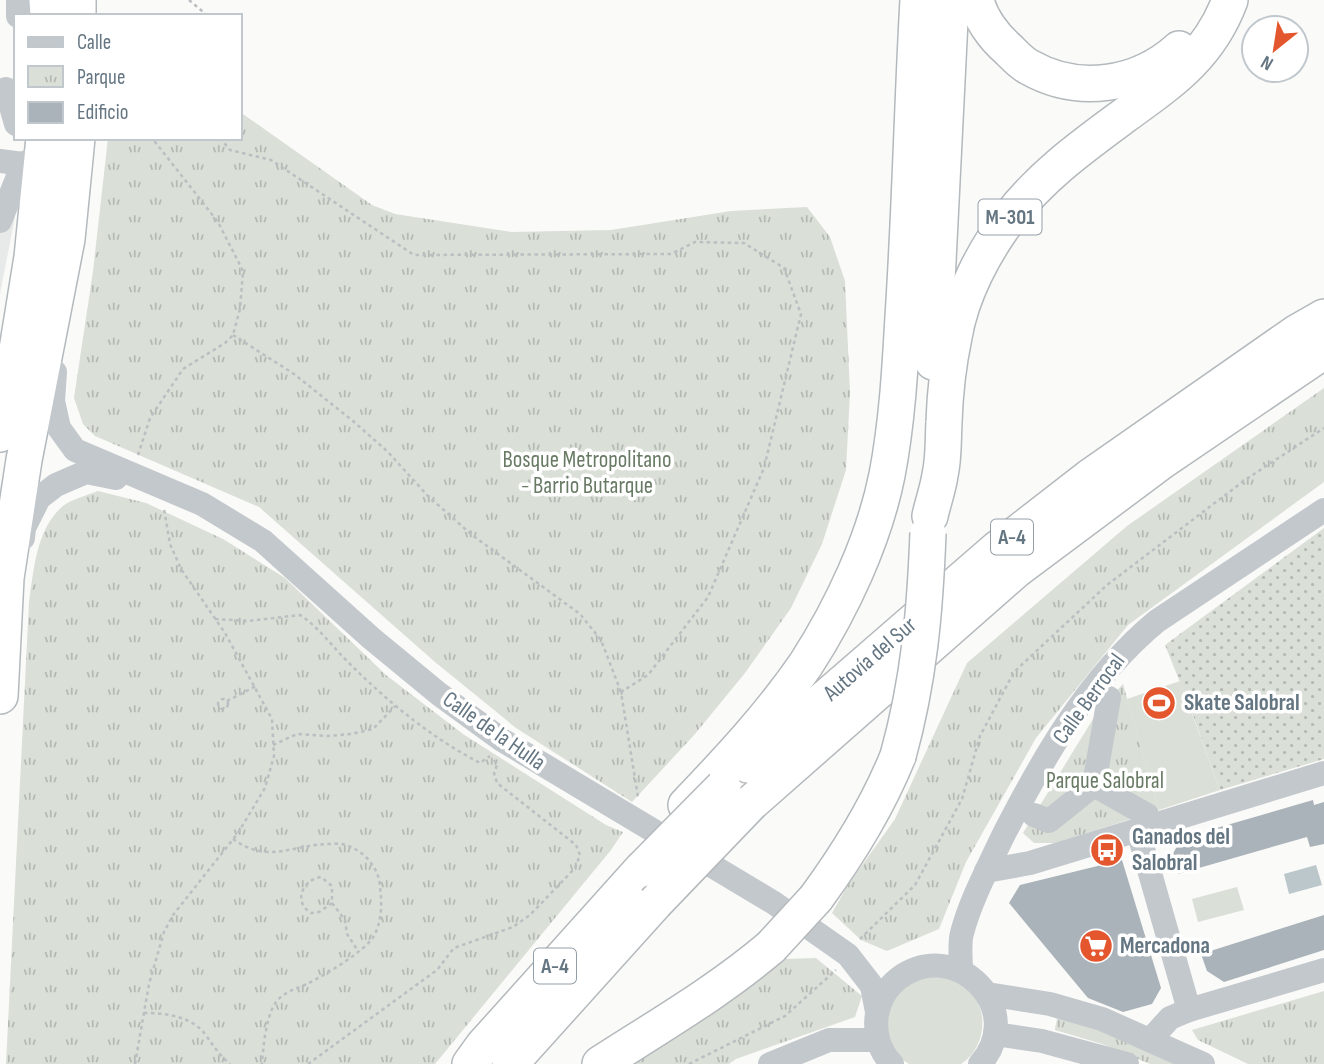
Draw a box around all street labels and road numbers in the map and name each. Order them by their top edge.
road number: M-301 [978,200,1042,234]
road number: A-4 [991,520,1033,554]
street label: Autovía del Sur [817,611,923,708]
street label: Calle Berrocal [1047,648,1131,750]
street label: Calle de la Hulla [437,685,551,777]
road number: A-4 [534,948,576,984]

